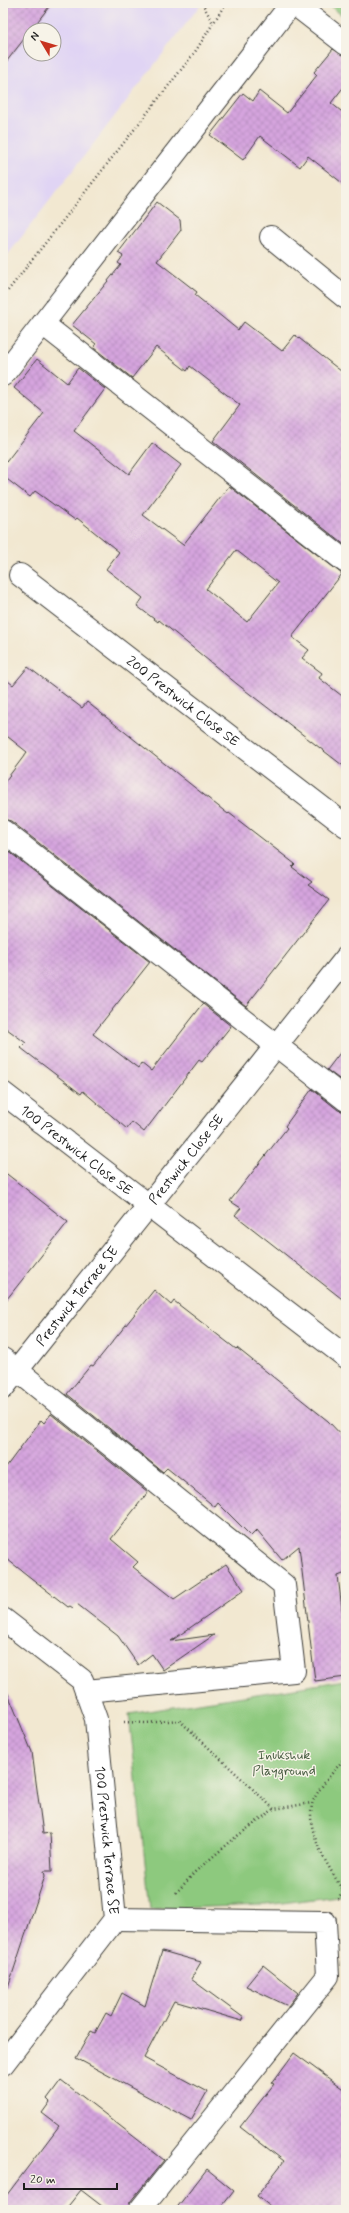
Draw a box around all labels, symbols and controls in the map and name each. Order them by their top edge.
north arrow [22,22,62,62]
text: N [27,29,43,44]
street label: 200 Prestwick Close SE [122,652,243,751]
street label: 100 Prestwick Close SE [16,1102,136,1200]
street label: Prestwick Close SE [145,1111,228,1208]
street label: Prestwick Terrace SE [32,1243,123,1350]
park label: Inukshuk Playground [252,1746,316,1780]
street label: 100 Prestwick Terrace SE [91,1765,123,1915]
scale bar [24,2165,117,2191]
text: 20 m [30,2172,56,2188]

